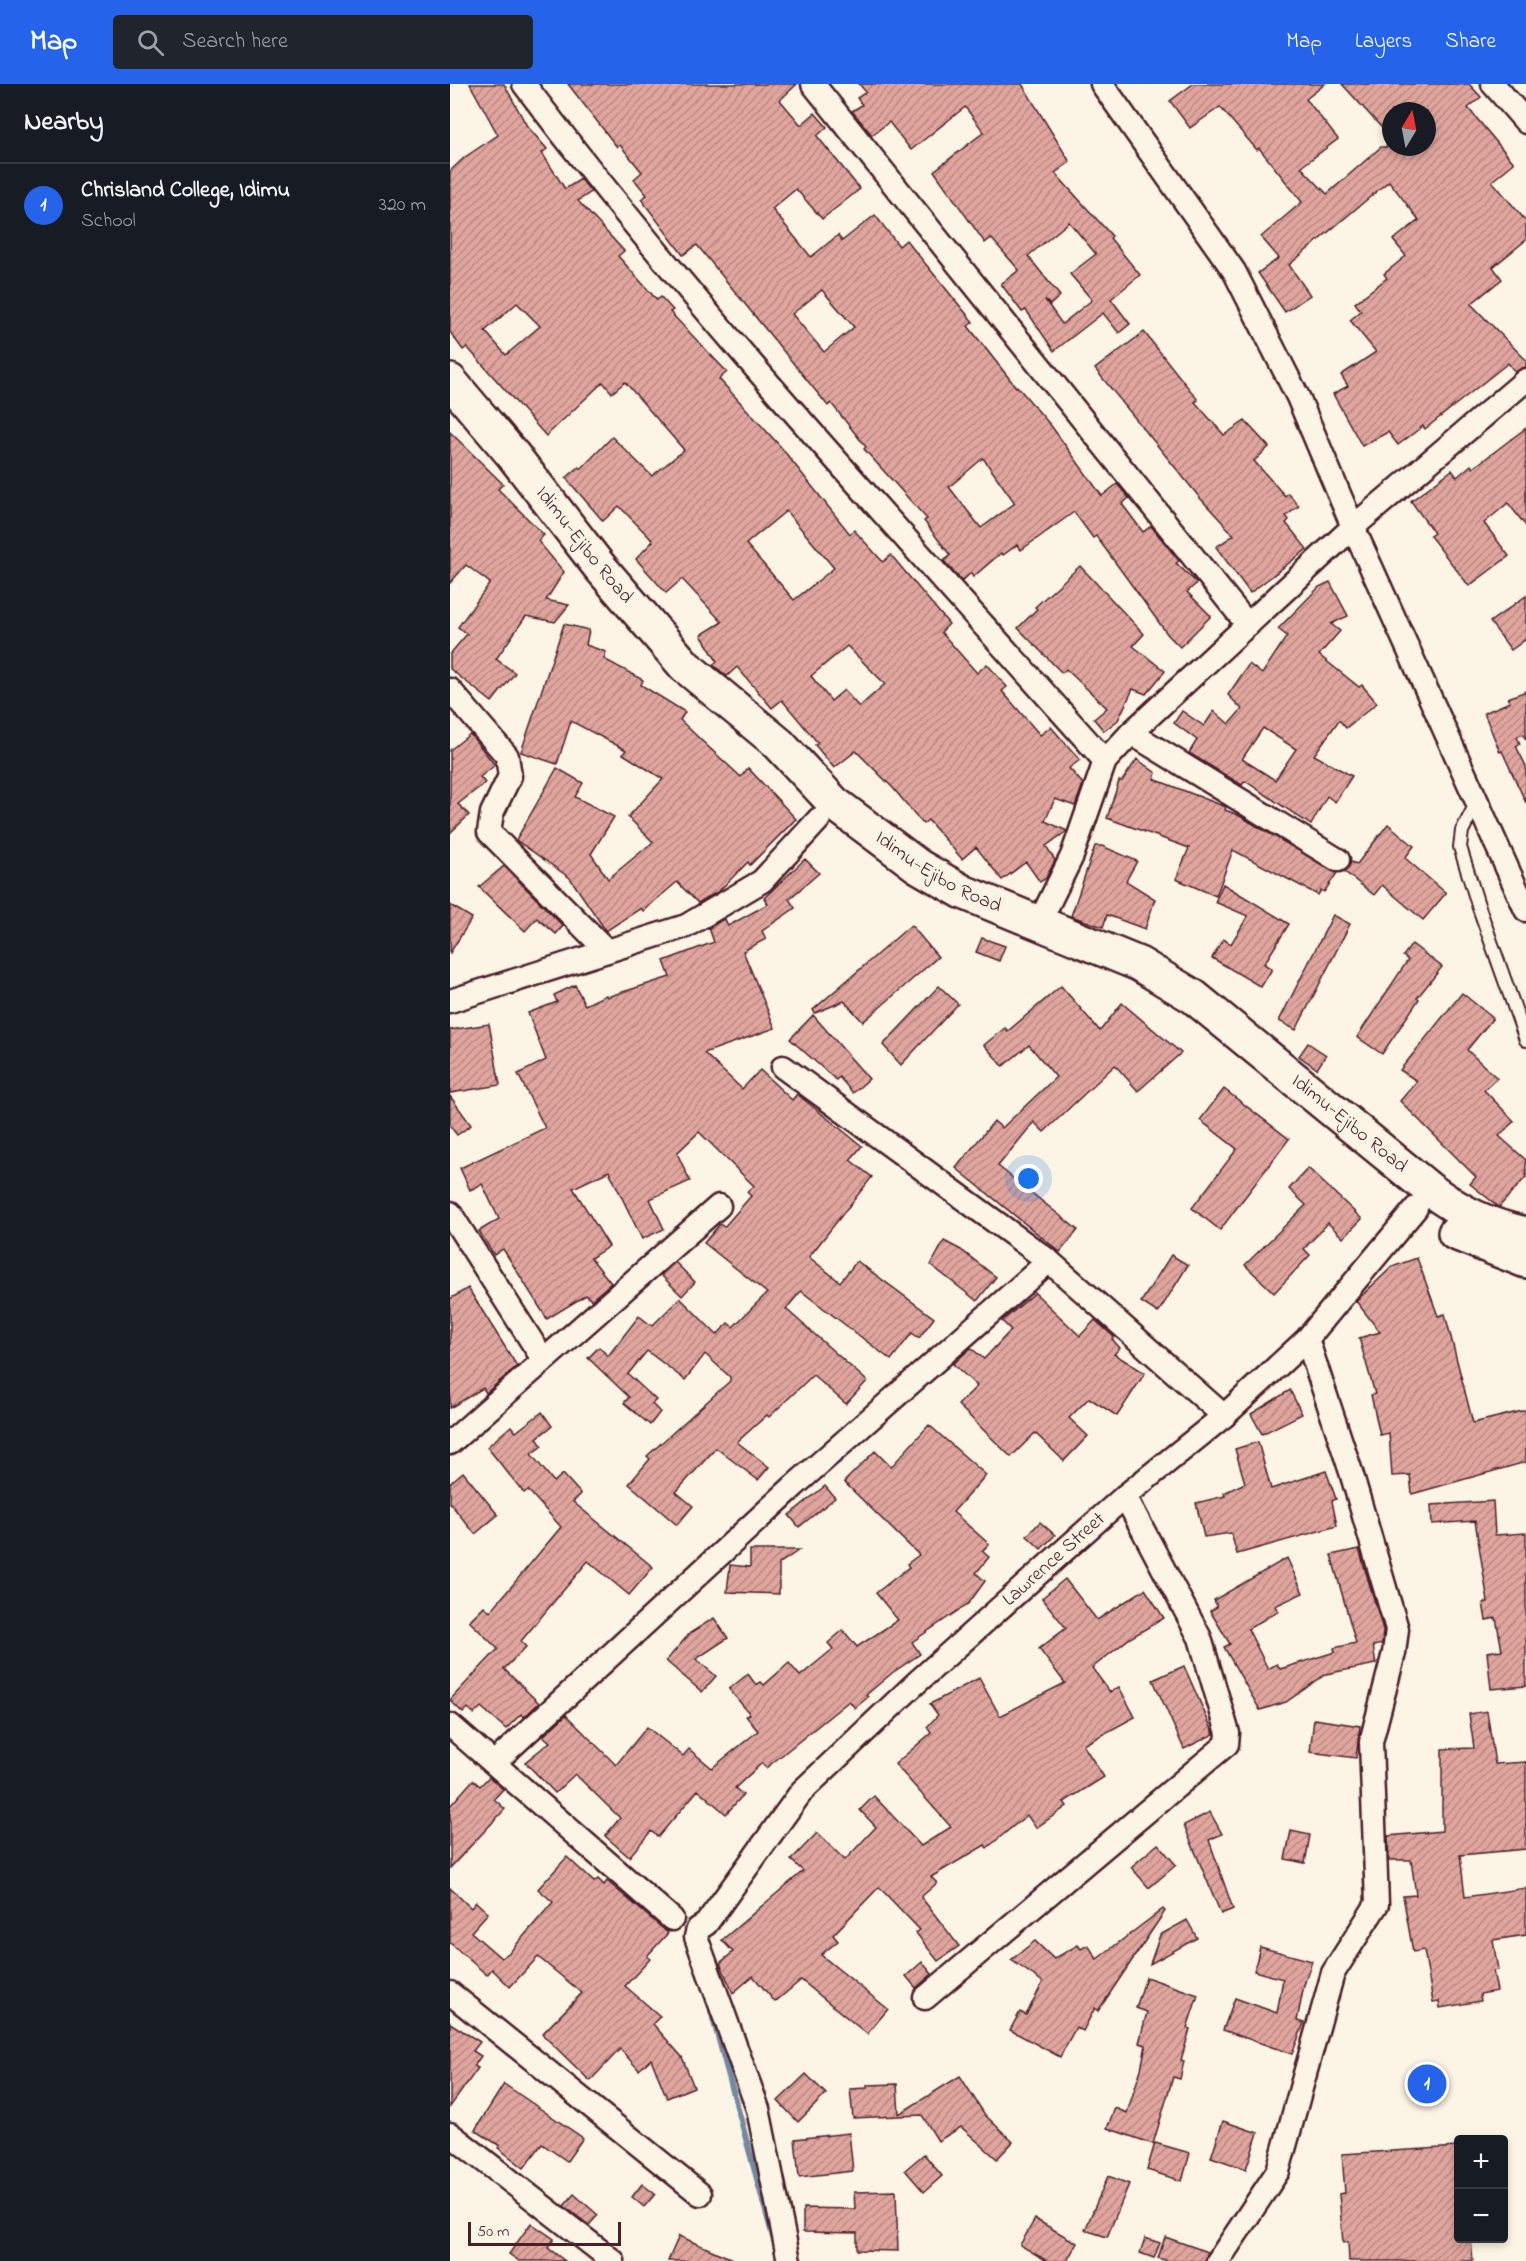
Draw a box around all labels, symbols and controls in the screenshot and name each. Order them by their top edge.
search box [113,15,533,69]
text: Map [30,22,77,63]
icon: search [134,26,167,59]
text: Search here [182,26,288,58]
text: Map [1286,27,1322,57]
text: Layers [1355,27,1412,57]
text: Share [1445,27,1496,57]
north arrow [1382,102,1436,156]
text: Nearby [24,104,103,142]
text: Chrisland College, Idimu [81,175,290,207]
text: 1 [40,191,47,220]
text: 320 m [379,191,426,220]
text: School [81,207,136,236]
street label: Idimu-Ejibo Road [528,480,640,610]
street label: Idimu-Ejibo Road [869,824,1006,921]
street label: Idimu-Ejibo Road [1285,1067,1414,1180]
your location [1014,1164,1043,1193]
street label: Lawrence Street [996,1505,1112,1614]
pin: 1 [1408,2062,1446,2106]
map controls [1454,2135,1508,2243]
button: + [1454,2135,1508,2189]
button: − [1454,2189,1508,2243]
scale bar [468,2219,621,2246]
text: 50 m [477,2220,509,2244]

